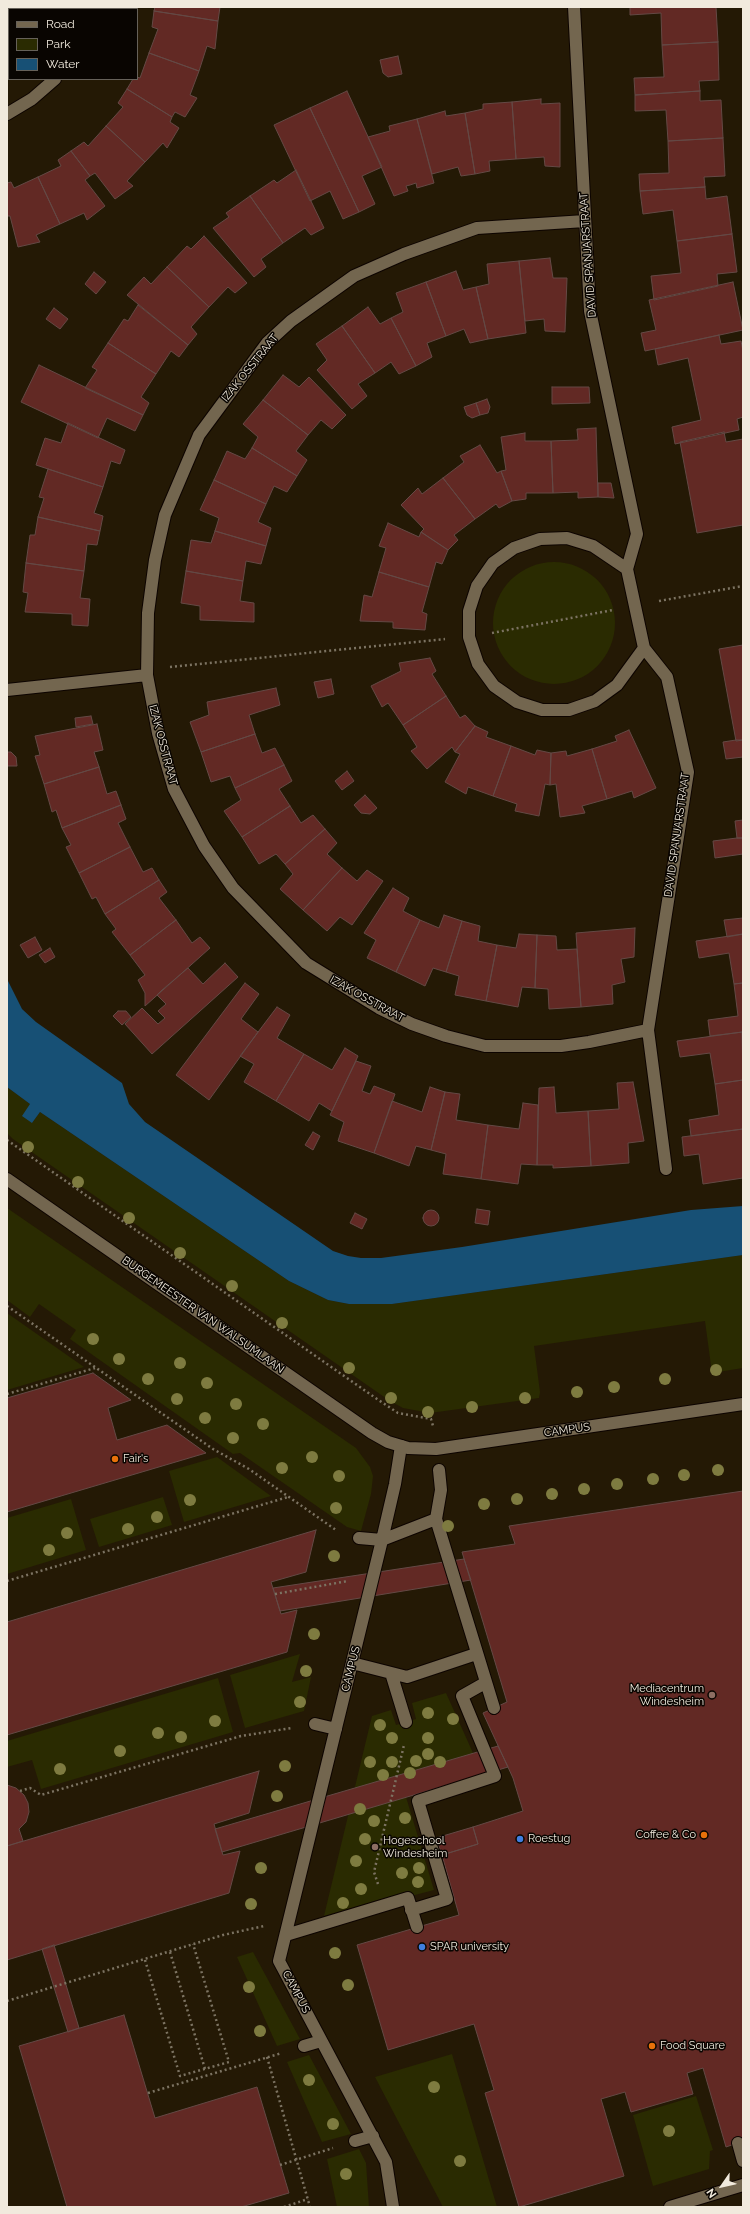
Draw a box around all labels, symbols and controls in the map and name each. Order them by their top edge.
legend [8,8,138,80]
text: Road [46,17,75,31]
text: Park [46,37,71,51]
text: Water [46,57,80,71]
street label: DAVID SPANJARSTRAAT [577,192,599,318]
street label: IZAK OSSTRAAT [219,331,281,405]
street label: IZAK OSSTRAAT [146,703,180,787]
street label: DAVID SPANJARSTRAAT [662,772,692,898]
street label: IZAK OSSTRAAT [327,973,407,1025]
street label: BURGEMEESTER VAN WALSUMLAAN [119,1254,287,1376]
street label: CAMPUS [543,1420,591,1440]
place label: Fair's [123,1452,148,1466]
marker: Fair's [110,1454,120,1464]
street label: CAMPUS [339,1645,363,1693]
place label: Mediacentrum Windesheim [630,1682,704,1708]
marker: Mediacentrum Windesheim [707,1690,717,1700]
place label: Coffee & Co [636,1828,696,1842]
marker: Coffee & Co [699,1830,709,1840]
place label: Roestug [528,1832,570,1846]
place label: Hogeschool Windesheim [383,1834,447,1860]
marker: Roestug [515,1834,525,1844]
marker: Hogeschool Windesheim [370,1842,380,1852]
place label: SPAR university [430,1940,509,1954]
marker: SPAR university [417,1942,427,1952]
street label: CAMPUS [279,1968,313,2016]
place label: Food Square [660,2039,725,2053]
marker: Food Square [647,2041,657,2051]
north arrow [702,2166,742,2206]
text: N [704,2186,719,2200]

